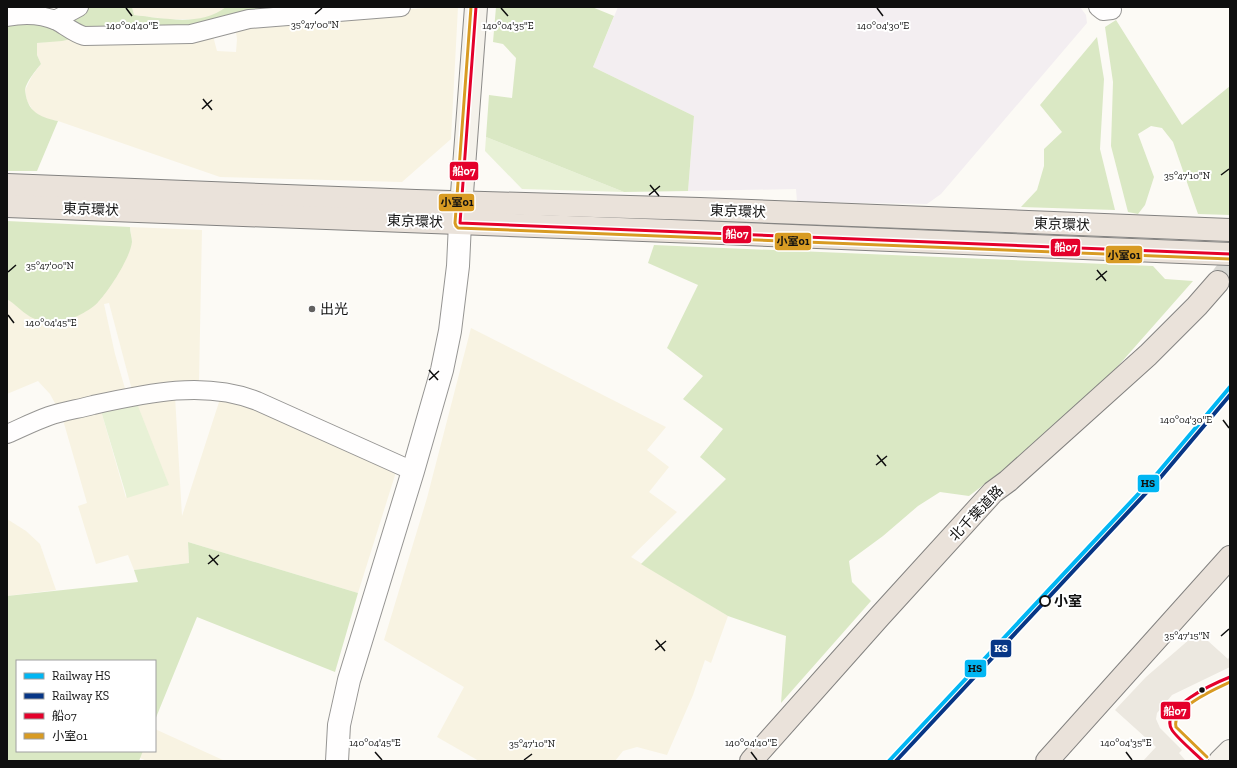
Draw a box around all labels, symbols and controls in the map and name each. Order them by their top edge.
text: 35°47'00"N [291,19,340,31]
text: 140°04'40"E [106,20,158,32]
text: 140°04'35"E [482,20,534,32]
text: 140°04'30"E [857,20,909,32]
line badge: 船07 [449,161,479,181]
text: 船07 [453,165,476,178]
text: 35°47'10"N [1164,170,1211,182]
line badge: 小室01 [438,193,475,212]
text: 小室01 [441,196,474,209]
street label: 東京環状 [63,200,119,219]
street label: 東京環状 [710,202,766,221]
street label: 東京環状 [387,212,443,231]
street label: 東京環状 [1034,215,1090,234]
line badge: 船07 [722,225,752,244]
text: 船07 [726,228,749,241]
line badge: 小室01 [774,232,812,251]
text: 小室01 [777,235,810,248]
line badge: 船07 [1050,238,1081,257]
text: 船07 [1055,241,1078,254]
line badge: 小室01 [1105,245,1143,264]
text: 小室01 [1108,249,1141,262]
text: 35°47'00"N [26,260,75,272]
place label: 出光 [320,301,348,318]
marker: 出光 [307,304,317,314]
text: 140°04'45"E [25,317,77,329]
text: 140°04'30"E [1160,414,1212,426]
line badge: HS [1137,474,1160,493]
text: HS [1141,477,1155,490]
street label: 北千葉道路 [946,482,1007,544]
place label: 小室 [1054,593,1082,610]
marker: 小室 [1039,595,1051,607]
text: 35°47'15"N [1164,630,1210,642]
line badge: KS [990,639,1012,658]
text: KS [994,642,1008,655]
line badge: HS [964,659,987,678]
legend [16,660,156,752]
text: HS [968,662,982,675]
text: Railway HS [52,669,110,683]
unlabelled marker [1197,685,1207,695]
text: Railway KS [52,689,109,703]
line badge: 船07 [1160,701,1191,720]
text: 船07 [1164,705,1187,718]
text: 船07 [52,709,77,723]
text: 小室01 [52,729,88,743]
text: 140°04'45"E [349,737,401,749]
text: 140°04'40"E [725,737,777,749]
text: 140°04'35"E [1100,737,1152,749]
text: 35°47'10"N [509,738,556,750]

